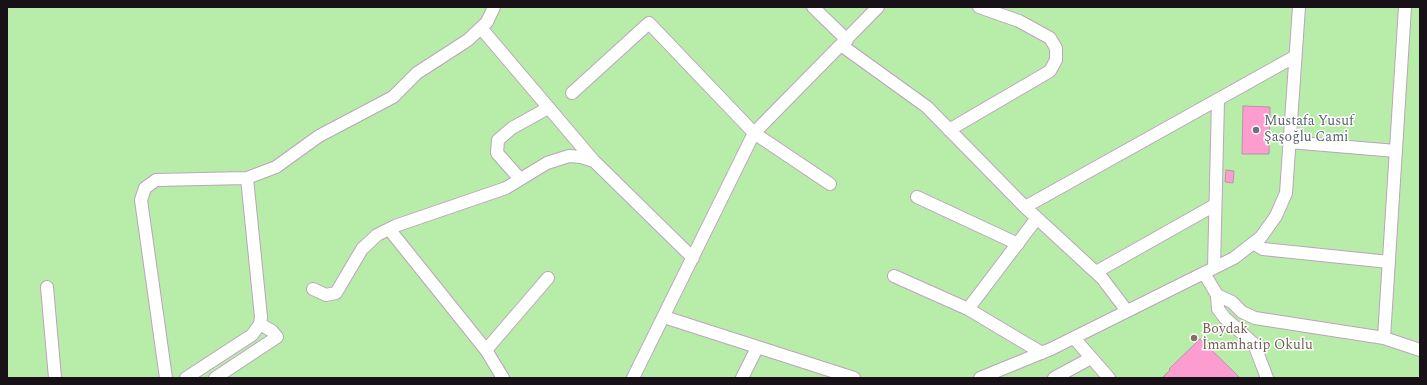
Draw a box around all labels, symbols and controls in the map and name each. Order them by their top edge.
place label: Mustafa Yusuf Şaşoğlu Cami [1264,114,1354,146]
marker: Mustafa Yusuf Şaşoğlu Cami [1251,125,1261,135]
place label: Boydak İmamhatip Okulu [1202,322,1313,354]
marker: Boydak İmamhatip Okulu [1189,333,1199,343]

